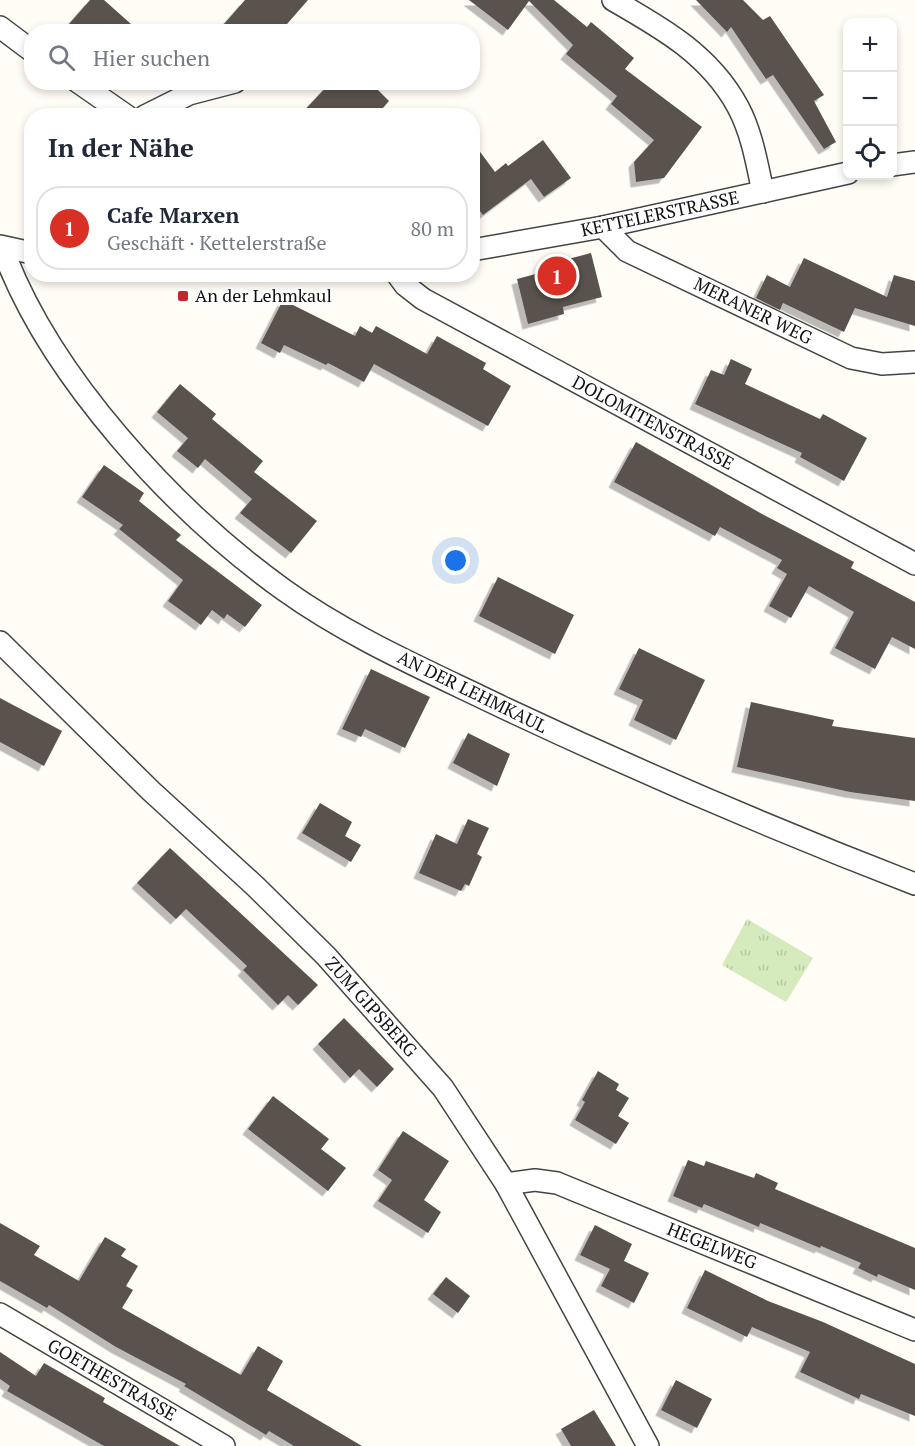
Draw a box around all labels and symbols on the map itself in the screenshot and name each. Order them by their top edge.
street label: KETTELERSTRASSE [579,185,741,241]
pin: 1 [538,254,576,298]
street label: MERANER WEG [690,271,817,349]
place label: An der Lehmkaul [195,283,332,307]
marker: An der Lehmkaul [176,289,190,303]
street label: DOLOMITENSTRASSE [568,369,739,475]
your location [441,546,470,575]
street label: AN DER LEHMKAUL [394,644,551,738]
street label: ZUM GIPSBERG [320,951,424,1062]
street label: HEGELWEG [664,1216,761,1274]
street label: GOETHESTRASSE [44,1332,181,1426]

